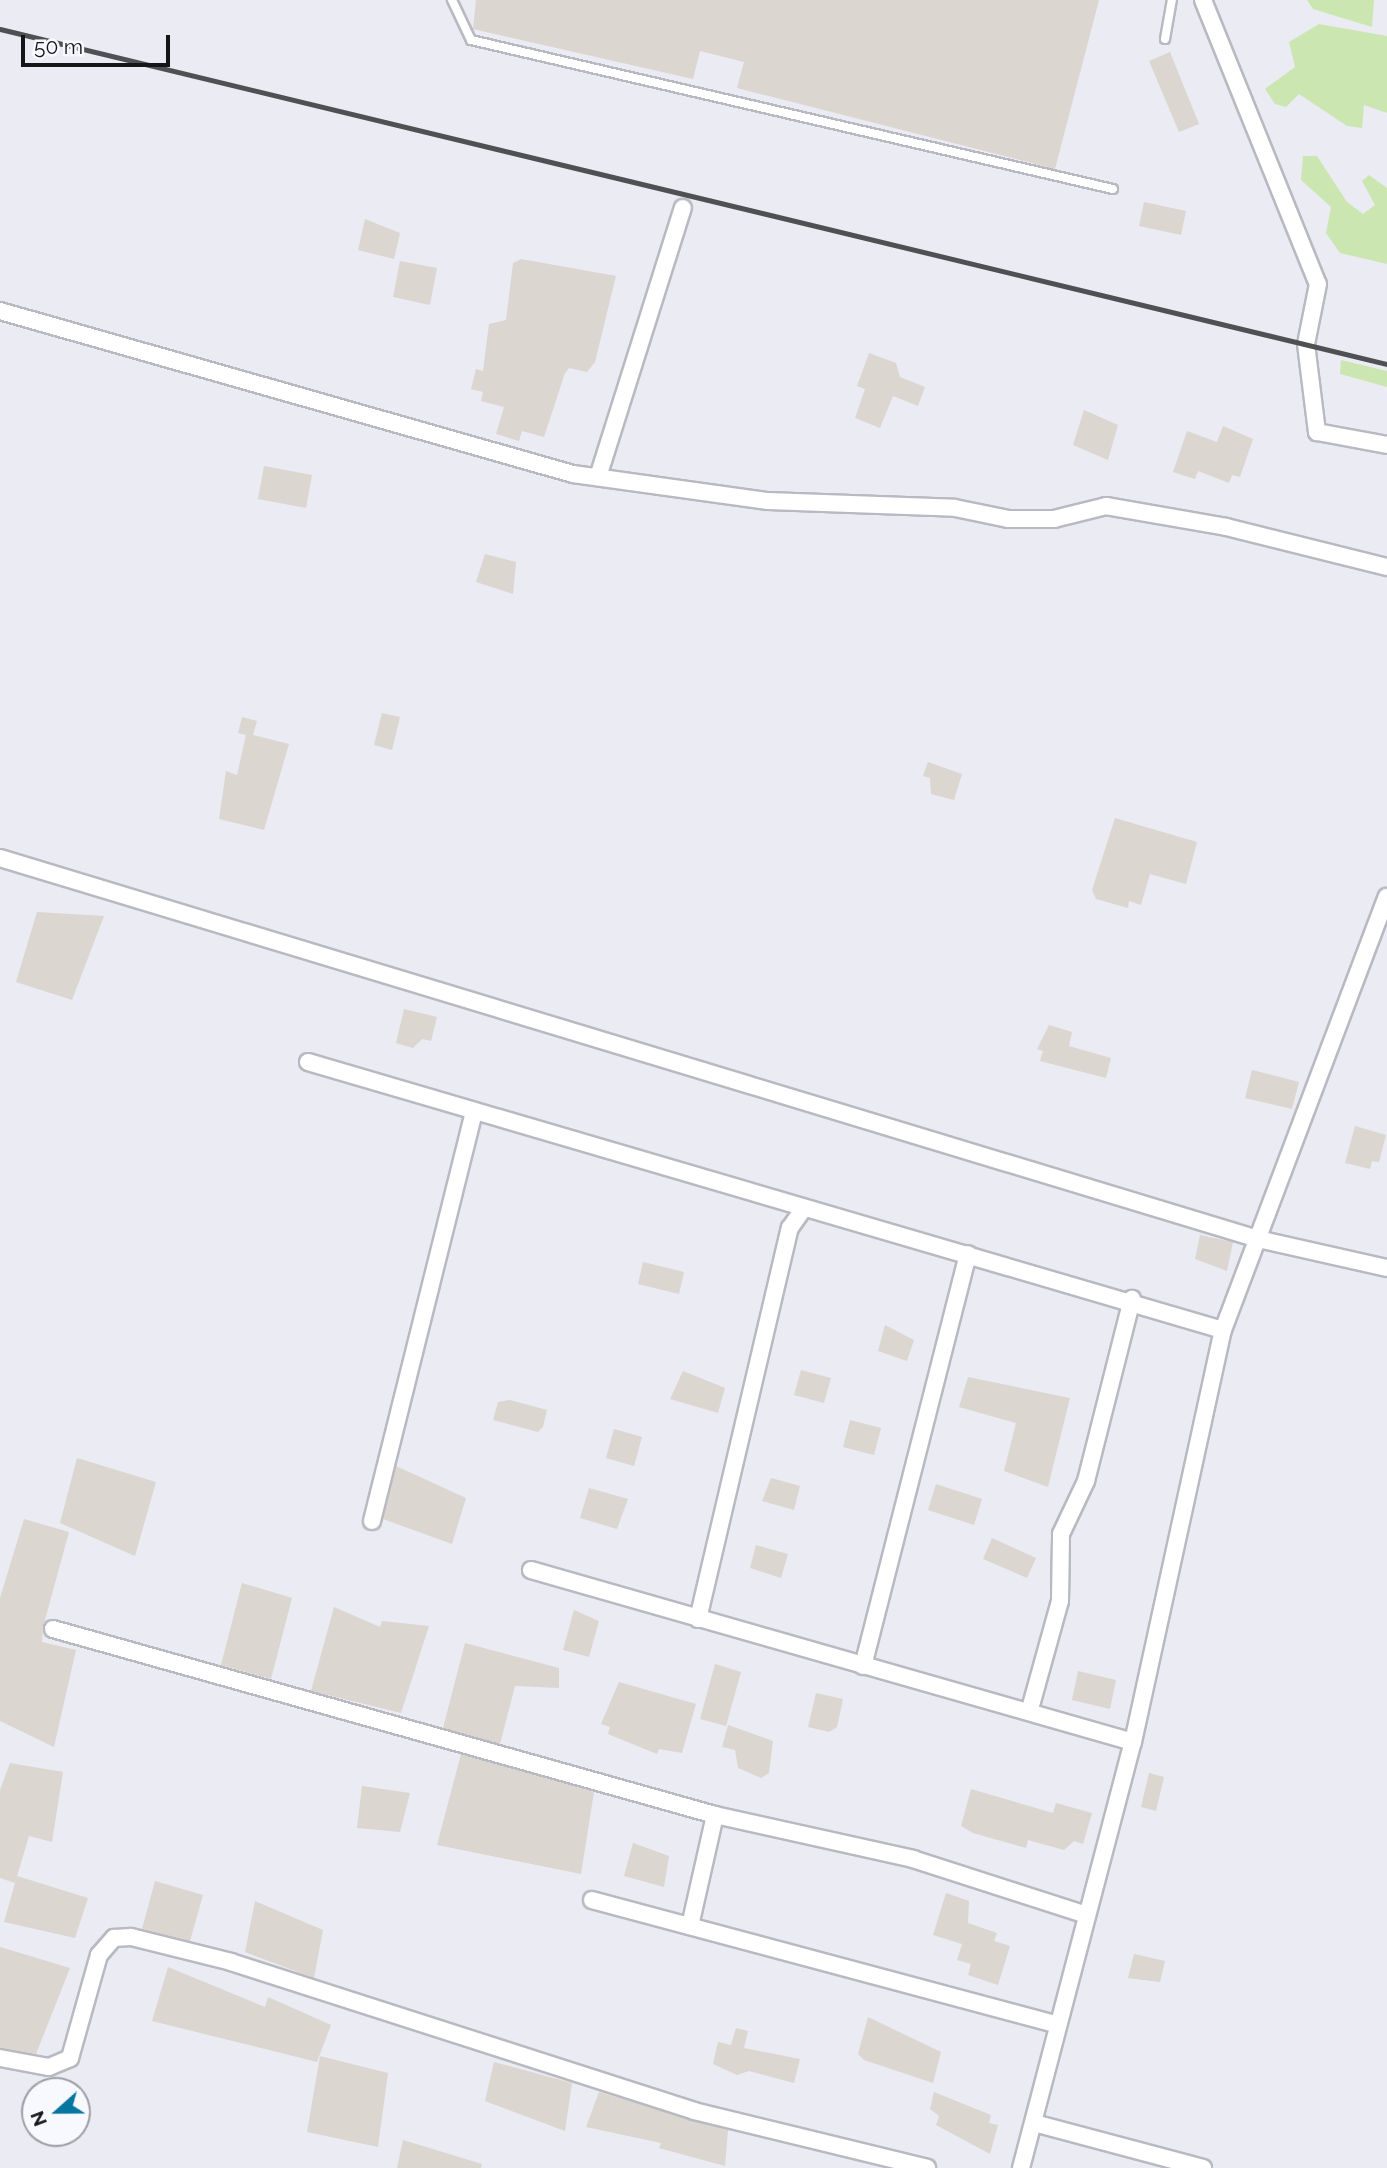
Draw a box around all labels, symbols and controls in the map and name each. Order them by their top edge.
scale bar [24,21,173,65]
text: 50 m [34,34,83,59]
north arrow [21,2077,91,2147]
text: N [25,2108,51,2130]

